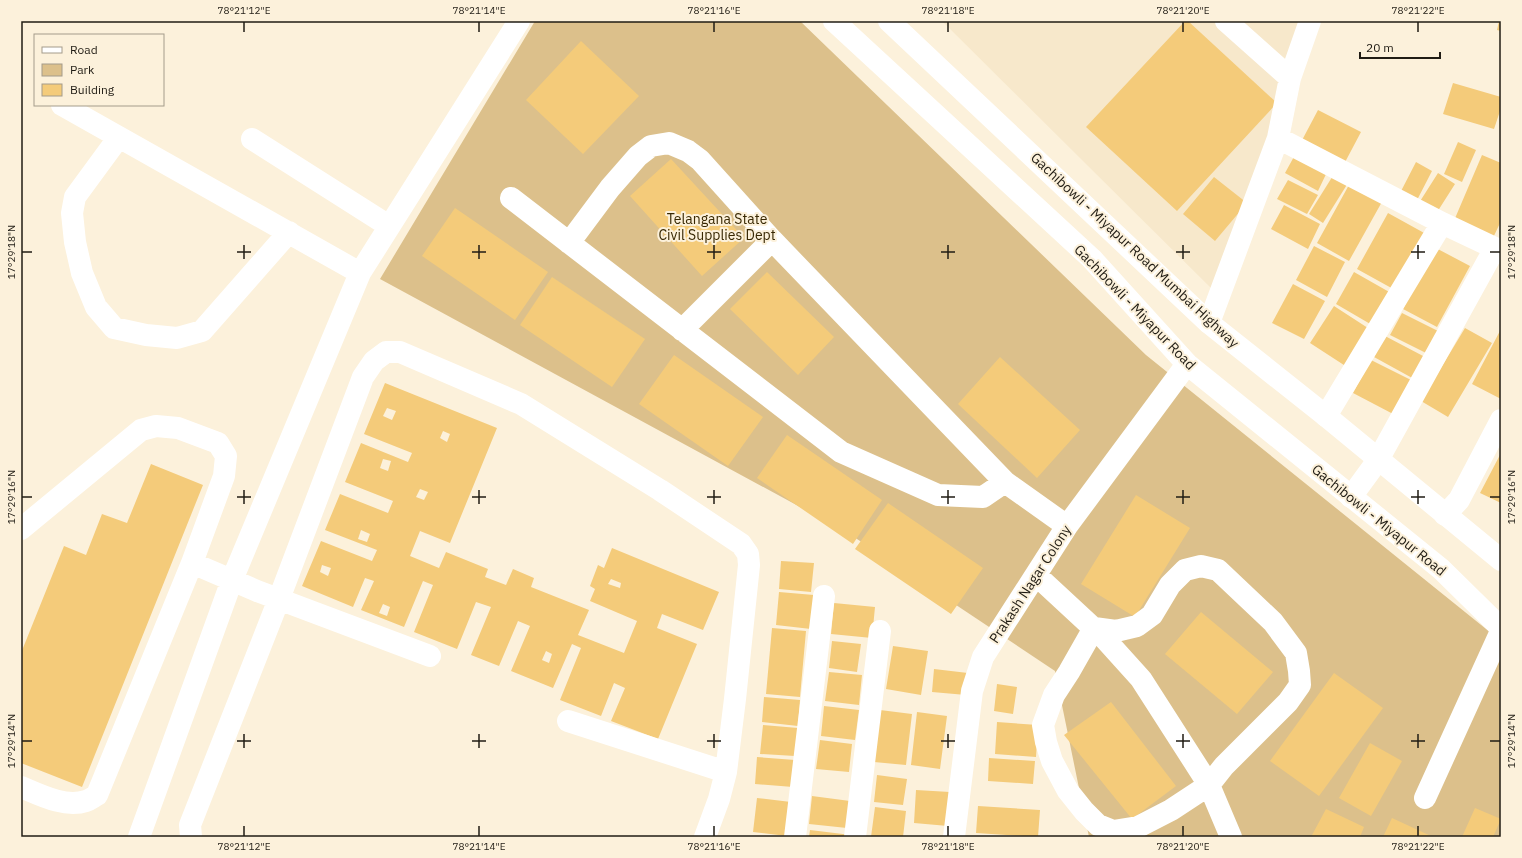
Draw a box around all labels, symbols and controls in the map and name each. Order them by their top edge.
text: 78°21'12"E [217,4,271,17]
text: 78°21'14"E [452,4,506,17]
text: 78°21'16"E [687,4,741,17]
text: 78°21'18"E [921,4,975,17]
text: 78°21'20"E [1156,4,1210,17]
text: 78°21'22"E [1391,4,1445,17]
legend [34,34,164,106]
scale bar [1360,34,1440,60]
text: 20 m [1366,40,1394,55]
text: Road [70,42,98,57]
text: Park [70,62,95,77]
text: Building [70,82,115,97]
street label: Gachibowli - Miyapur Road Mumbai Highway [1027,149,1243,351]
park label: Telangana State Civil Supplies Dept [658,210,776,244]
text: 17°29'18"N [5,225,18,279]
text: 17°29'18"N [1505,225,1518,279]
street label: Gachibowli - Miyapur Road [1071,241,1199,373]
street label: Gachibowli - Miyapur Road [1308,460,1450,580]
text: 17°29'16"N [5,470,18,524]
text: 17°29'16"N [1505,470,1518,524]
street label: Prakash Nagar Colony [985,521,1075,647]
text: 17°29'14"N [5,714,18,768]
text: 17°29'14"N [1505,714,1518,768]
text: 78°21'12"E [217,840,271,853]
text: 78°21'14"E [452,840,506,853]
text: 78°21'16"E [687,840,741,853]
text: 78°21'18"E [921,840,975,853]
text: 78°21'20"E [1156,840,1210,853]
text: 78°21'22"E [1391,840,1445,853]

